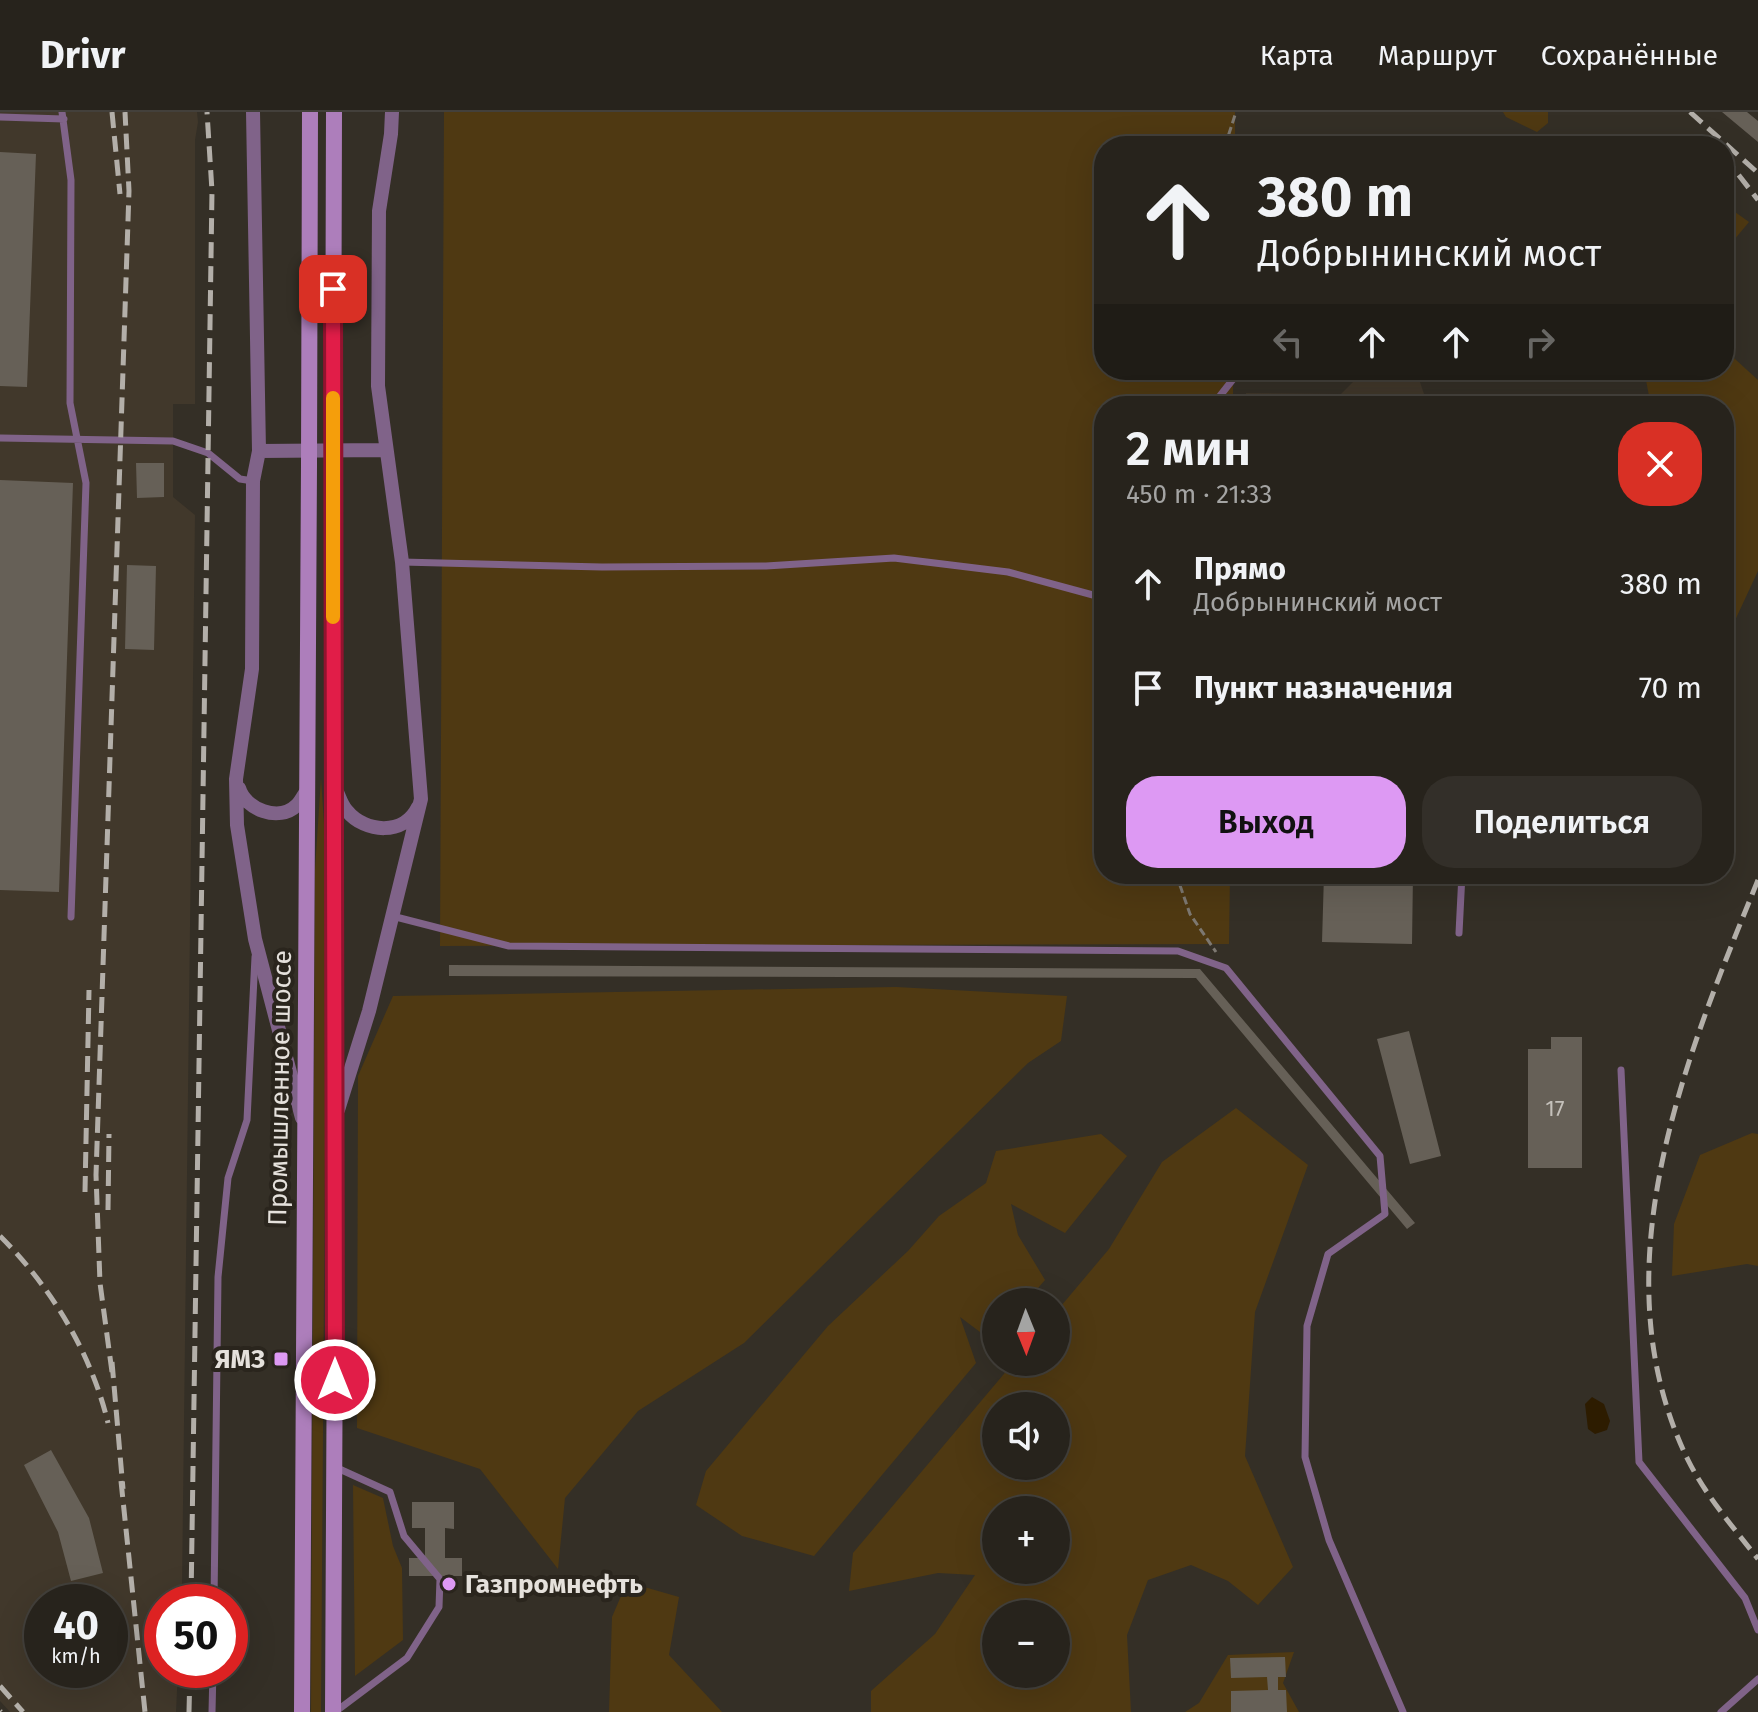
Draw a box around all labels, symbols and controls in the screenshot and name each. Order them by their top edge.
text: Drivr [40,32,125,78]
text: Карта [1260,39,1334,72]
text: Маршрут [1378,39,1497,72]
text: Сохранённые [1541,39,1718,72]
text: 380 m [1258,164,1413,231]
icon: ahead [1126,168,1230,272]
text: Добрынинский мост [1258,232,1601,276]
pin [299,255,367,323]
icon: arrive [311,267,355,311]
icon: left [1266,320,1310,364]
icon: ahead [1350,320,1394,364]
icon: ahead [1434,320,1478,364]
icon: right [1518,320,1562,364]
text: 2 мин [1126,420,1251,478]
button: close [1618,422,1702,506]
text: 450 m · 21:33 [1126,479,1272,510]
text: Прямо [1194,551,1286,587]
icon: ahead [1126,562,1170,606]
text: 380 m [1620,566,1702,602]
text: Добрынинский мост [1194,587,1442,618]
icon: arrive [1126,666,1170,710]
text: Пункт назначения [1194,670,1453,706]
text: 70 m [1639,670,1702,706]
button: Выход [1126,776,1406,868]
button: Поделиться [1422,776,1702,868]
street label: Промышленное шоссе [262,950,298,1226]
house number: 17 [1545,1095,1565,1122]
north arrow [982,1288,1070,1376]
map controls [982,1288,1070,1688]
position arrow [293,1338,377,1422]
place label: ЯМЗ [215,1344,265,1375]
marker: ЯМЗ [272,1350,290,1368]
button: sound [982,1392,1070,1480]
button: + [982,1496,1070,1584]
place label: Газпромнефть [465,1569,643,1600]
marker: Газпромнефть [440,1575,458,1593]
speed limit sign: 50 [144,1584,248,1688]
button: − [982,1600,1070,1688]
text: 40 [53,1602,99,1650]
text: km/h [51,1644,101,1668]

